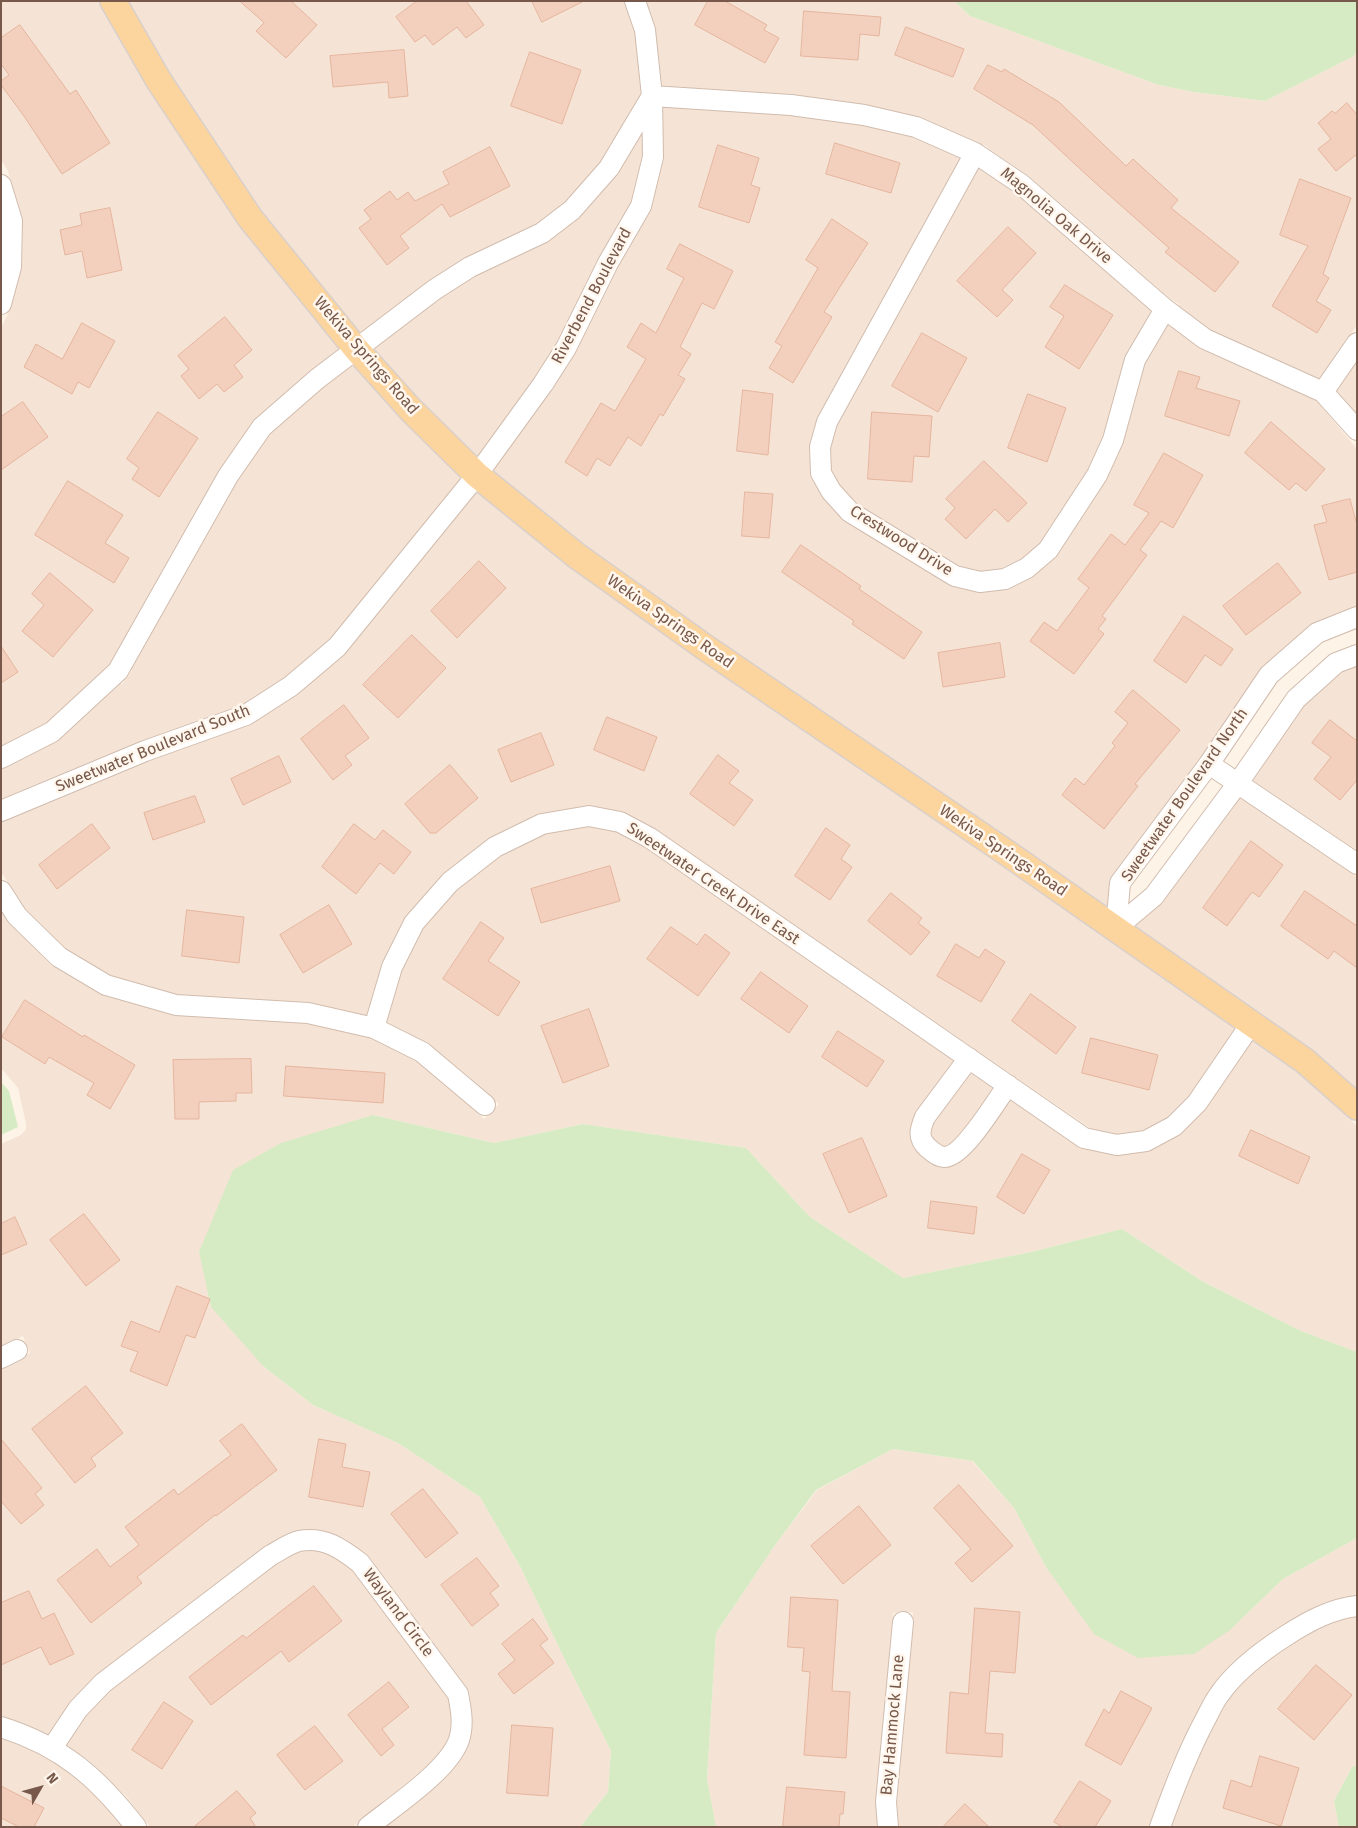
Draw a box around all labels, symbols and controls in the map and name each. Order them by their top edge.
street label: Magnolia Oak Drive [996,164,1116,268]
street label: Riverbend Boulevard [548,225,636,367]
street label: Wekiva Springs Road [310,293,422,419]
street label: Crestwood Drive [846,502,956,580]
street label: Wekiva Springs Road [603,571,737,673]
street label: Sweetwater Boulevard South [53,701,253,797]
street label: Sweetwater Boulevard North [1118,705,1252,885]
street label: Wekiva Springs Road [935,801,1071,901]
street label: Sweetwater Creek Drive East [623,819,803,949]
street label: Wayland Circle [359,1565,437,1661]
street label: Bay Hammock Lane [877,1654,909,1796]
north arrow [15,1763,65,1813]
text: N [43,1770,62,1787]

